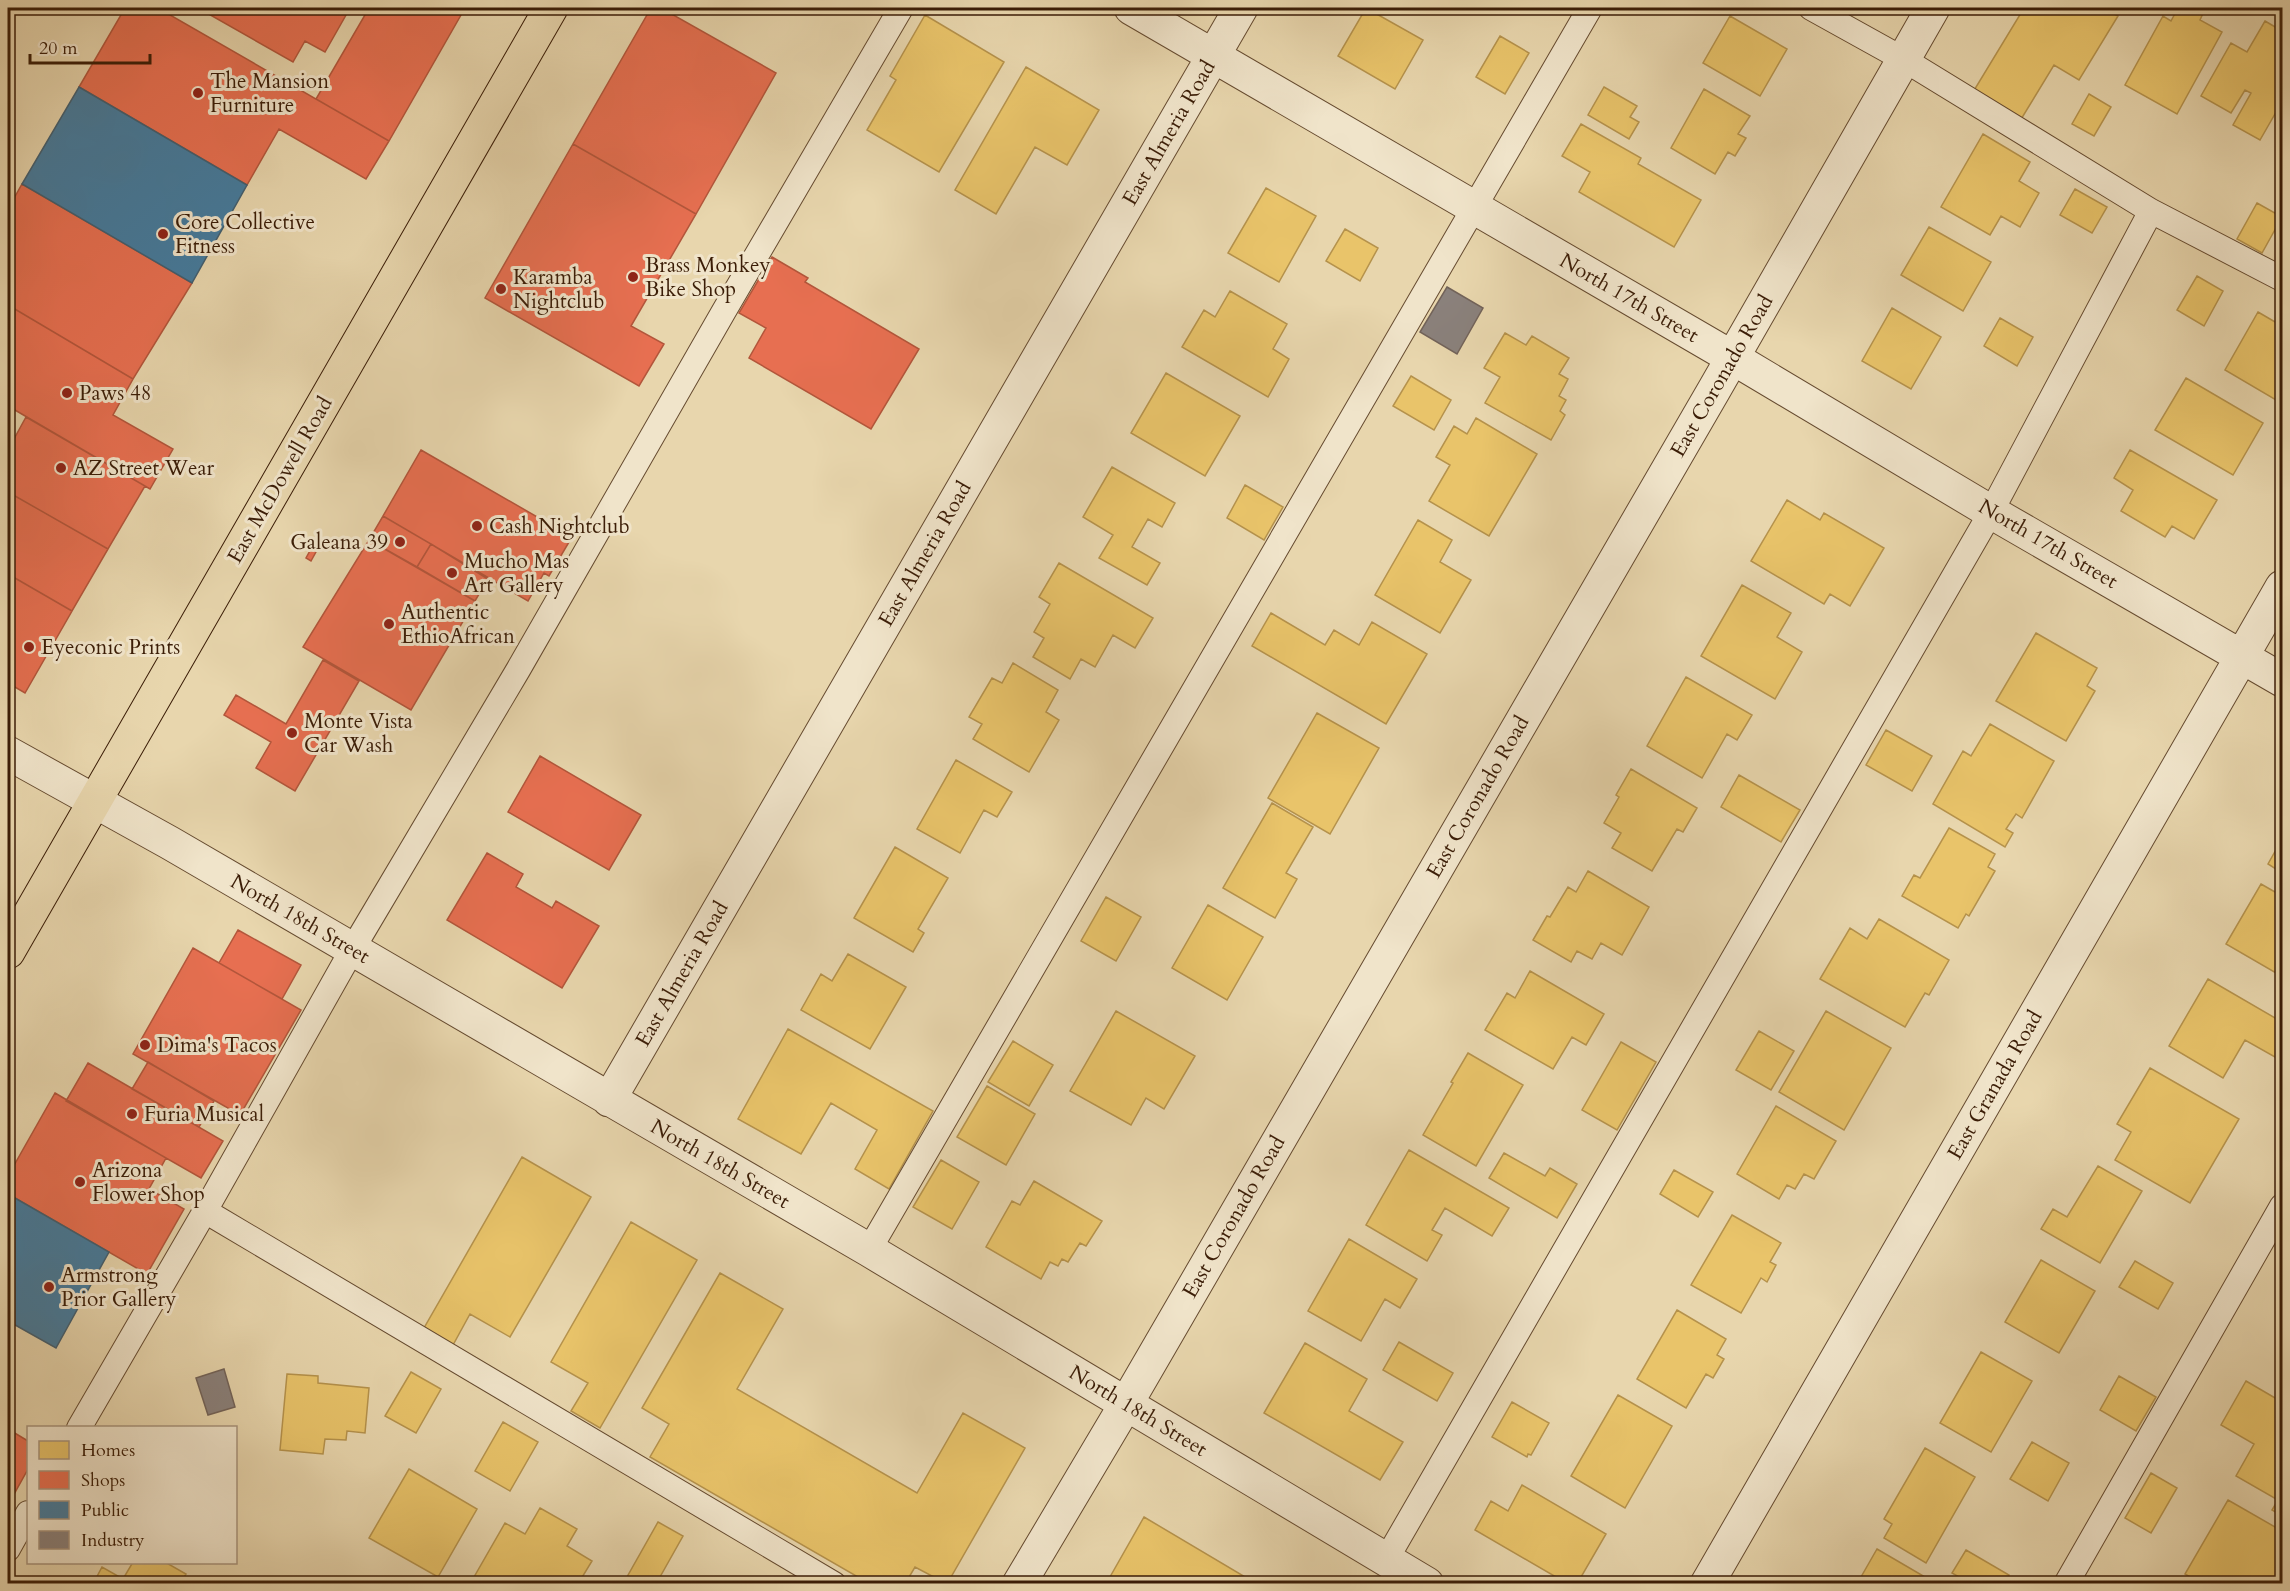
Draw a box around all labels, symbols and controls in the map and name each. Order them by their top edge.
scale bar [30,27,150,65]
text: 20 m [39,36,78,61]
street label: East Almeria Road [1116,55,1222,211]
place label: The Mansion Furniture [210,67,329,120]
marker: The Mansion Furniture [191,86,205,100]
place label: Core Collective Fitness [175,208,315,261]
marker: Core Collective Fitness [156,227,170,241]
street label: North 17th Street [1554,246,1704,350]
place label: Brass Monkey Bike Shop [645,251,771,304]
place label: Karamba Nightclub [513,263,604,316]
marker: Brass Monkey Bike Shop [626,270,640,284]
marker: Karamba Nightclub [494,282,508,296]
street label: East Coronado Road [1664,289,1780,463]
place label: Paws 48 [79,379,152,408]
marker: Paws 48 [60,386,74,400]
street label: East McDowell Road [220,391,340,569]
place label: AZ Street Wear [73,454,215,483]
marker: AZ Street Wear [54,461,68,475]
street label: East Almeria Road [872,476,978,632]
street label: North 17th Street [1973,492,2123,596]
place label: Cash Nightclub [489,512,630,541]
marker: Cash Nightclub [470,519,484,533]
place label: Galeana 39 [290,528,388,557]
marker: Galeana 39 [393,535,407,549]
place label: Mucho Mas Art Gallery [464,547,569,600]
marker: Mucho Mas Art Gallery [445,566,459,580]
place label: Authentic EthioAfrican [401,598,515,651]
marker: Authentic EthioAfrican [382,617,396,631]
place label: Eyeconic Prints [41,633,180,662]
marker: Eyeconic Prints [22,640,36,654]
place label: Monte Vista Car Wash [304,707,413,760]
street label: East Coronado Road [1420,710,1536,884]
marker: Monte Vista Car Wash [285,726,299,740]
street label: North 18th Street [225,867,375,971]
street label: East Almeria Road [629,896,735,1052]
street label: East Granada Road [1941,1005,2049,1165]
place label: Dima's Tacos [157,1031,277,1060]
marker: Dima's Tacos [138,1038,152,1052]
place label: Furia Musical [144,1100,264,1129]
marker: Furia Musical [125,1107,139,1121]
street label: North 18th Street [645,1112,795,1216]
street label: East Coronado Road [1176,1130,1292,1304]
place label: Arizona Flower Shop [92,1156,205,1209]
marker: Arizona Flower Shop [73,1175,87,1189]
place label: Armstrong Prior Gallery [61,1261,176,1314]
marker: Armstrong Prior Gallery [42,1280,56,1294]
street label: North 18th Street [1063,1358,1213,1464]
legend [27,1426,237,1564]
text: Homes [81,1438,135,1463]
text: Shops [81,1468,125,1493]
text: Public [81,1498,129,1523]
text: Industry [81,1528,145,1553]

